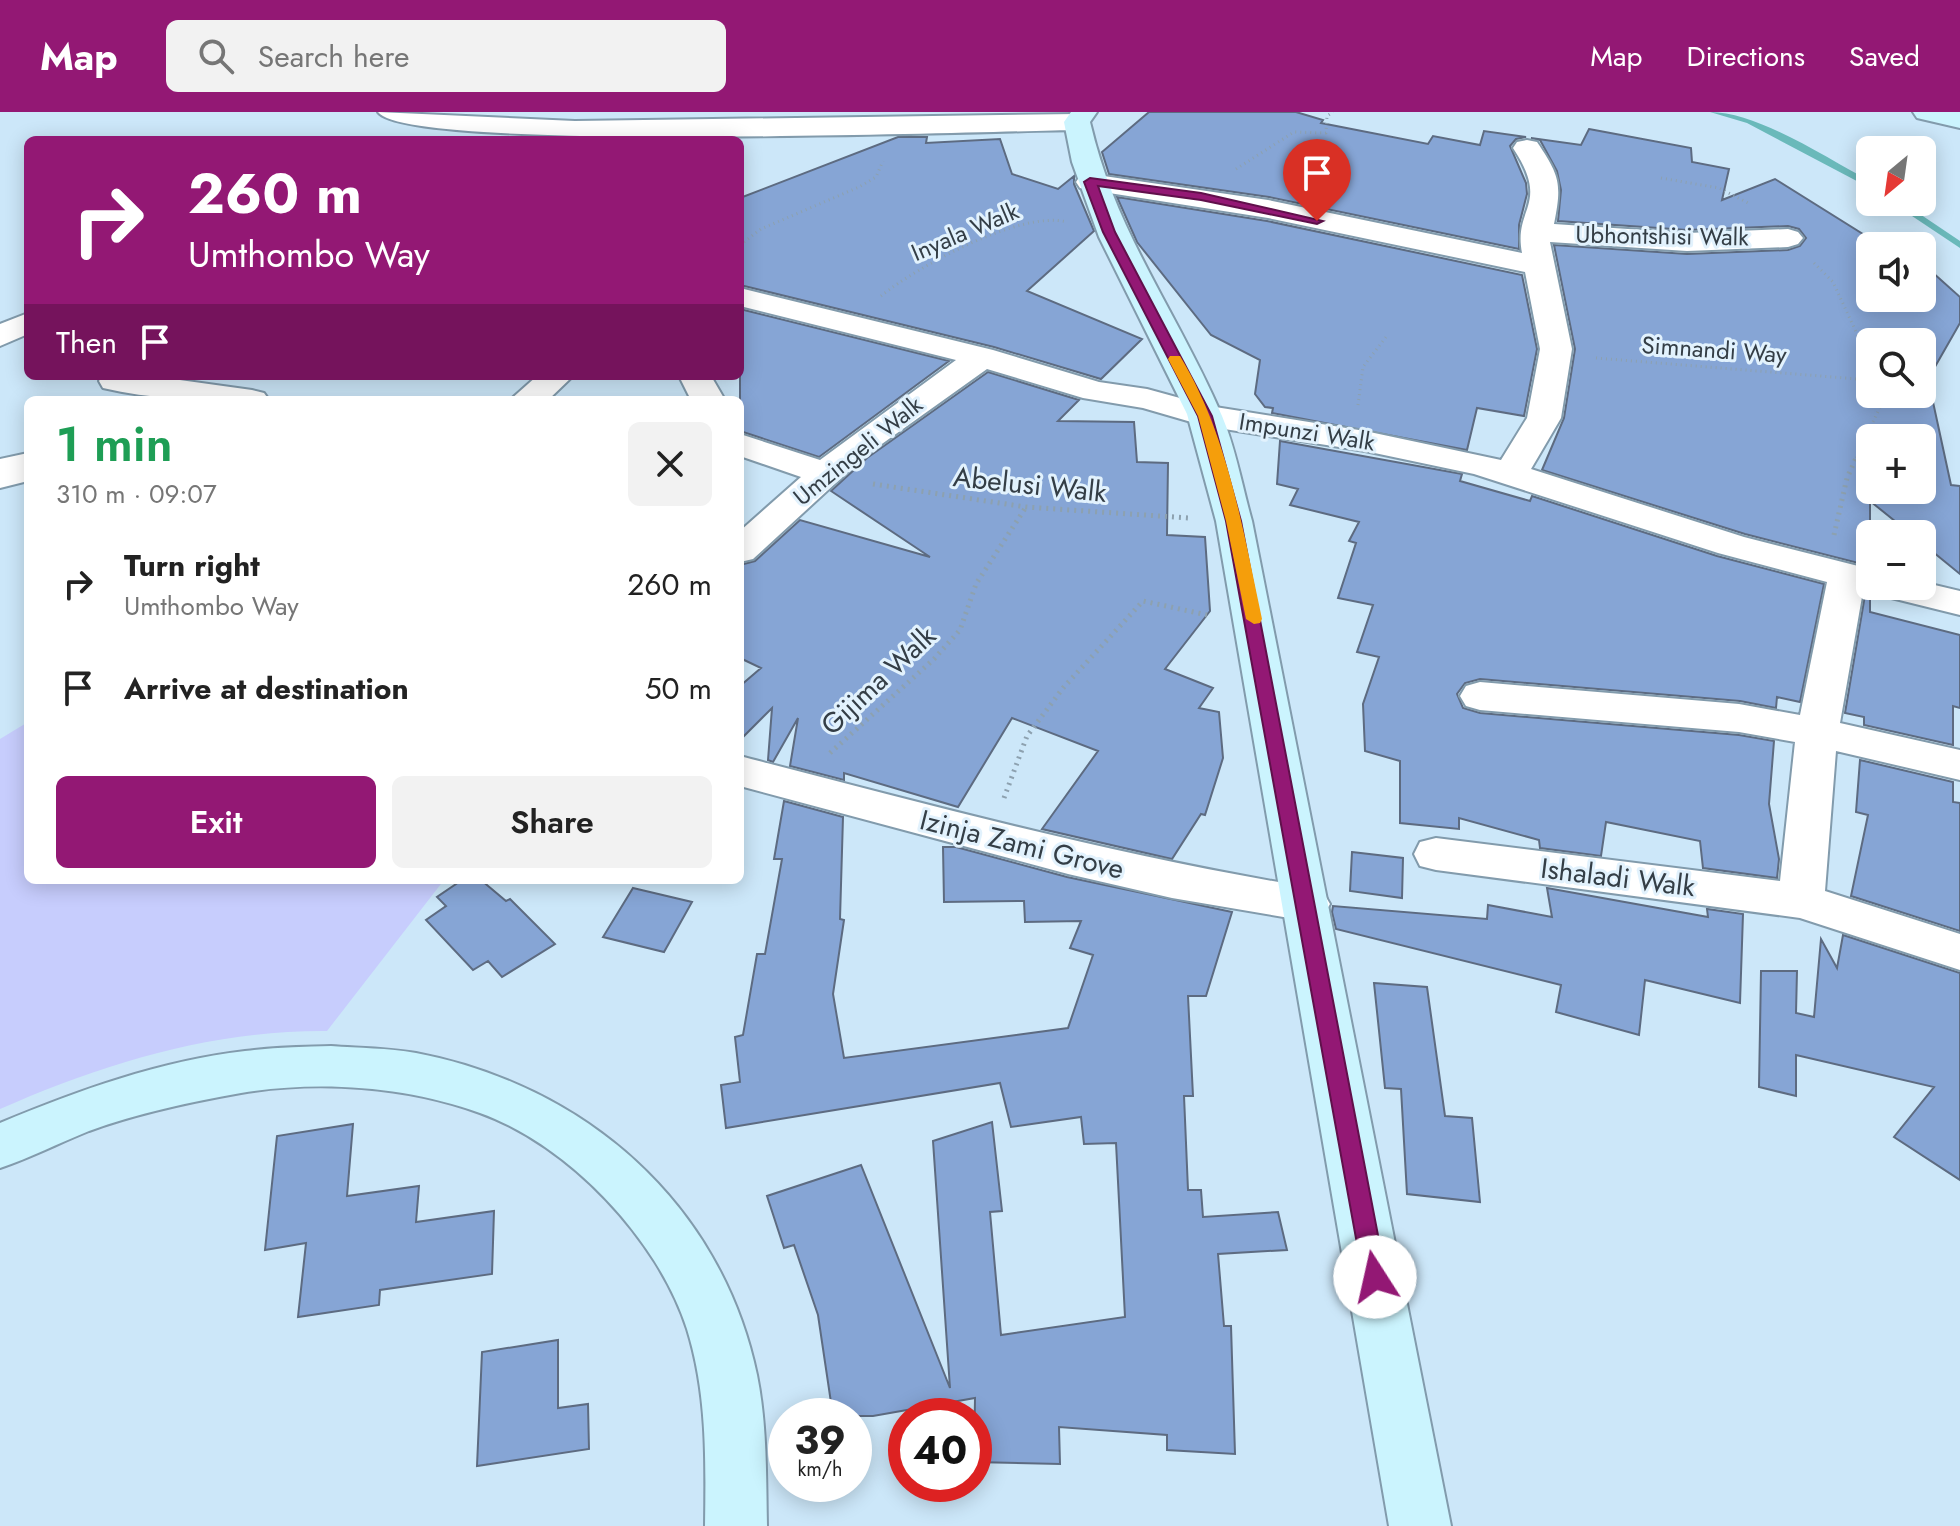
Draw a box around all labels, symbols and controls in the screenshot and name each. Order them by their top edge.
search box [166,20,726,92]
text: Map [40,29,118,84]
icon: search [194,34,238,78]
text: Search here [258,35,410,78]
text: Map [1590,36,1642,77]
text: Directions [1686,36,1805,77]
text: Saved [1849,36,1920,77]
north arrow [1856,136,1936,216]
map controls [1856,136,1936,600]
pin [1283,139,1351,221]
icon: arrive [1295,151,1339,195]
text: 260 m [188,153,362,234]
icon: right [56,168,160,272]
street label: Inyala Walk [906,193,1024,270]
street label: Ubhontshisi Walk [1575,216,1749,255]
text: Umthombo Way [188,228,430,280]
button: sound [1856,232,1936,312]
icon: arrive [133,320,177,364]
text: Then [56,321,117,364]
street label: Simnandi Way [1640,327,1788,372]
button: search [1856,328,1936,408]
street label: Umzingeli Walk [785,387,930,514]
street label: Impunzi Walk [1237,404,1378,460]
text: 1 min [56,410,173,479]
button: close [628,422,712,506]
button: + [1856,424,1936,504]
street label: Abelusi Walk [951,456,1109,513]
text: 310 m · 09:07 [56,475,217,513]
button: − [1856,520,1936,600]
text: Turn right [124,544,260,587]
icon: right [56,562,100,606]
text: 260 m [627,563,712,606]
text: Umthombo Way [124,587,299,625]
street label: Gijima Walk [812,616,946,745]
icon: arrive [56,666,100,710]
text: Arrive at destination [124,667,409,710]
text: 50 m [645,667,712,710]
button: Exit [56,776,376,868]
button: Share [392,776,712,868]
street label: Izinja Zami Grove [916,799,1128,890]
street label: Ishaladi Walk [1539,848,1698,907]
position arrow [1333,1235,1417,1319]
speed limit sign: 40 [888,1398,992,1502]
text: 39 [794,1411,846,1469]
text: km/h [797,1455,843,1484]

